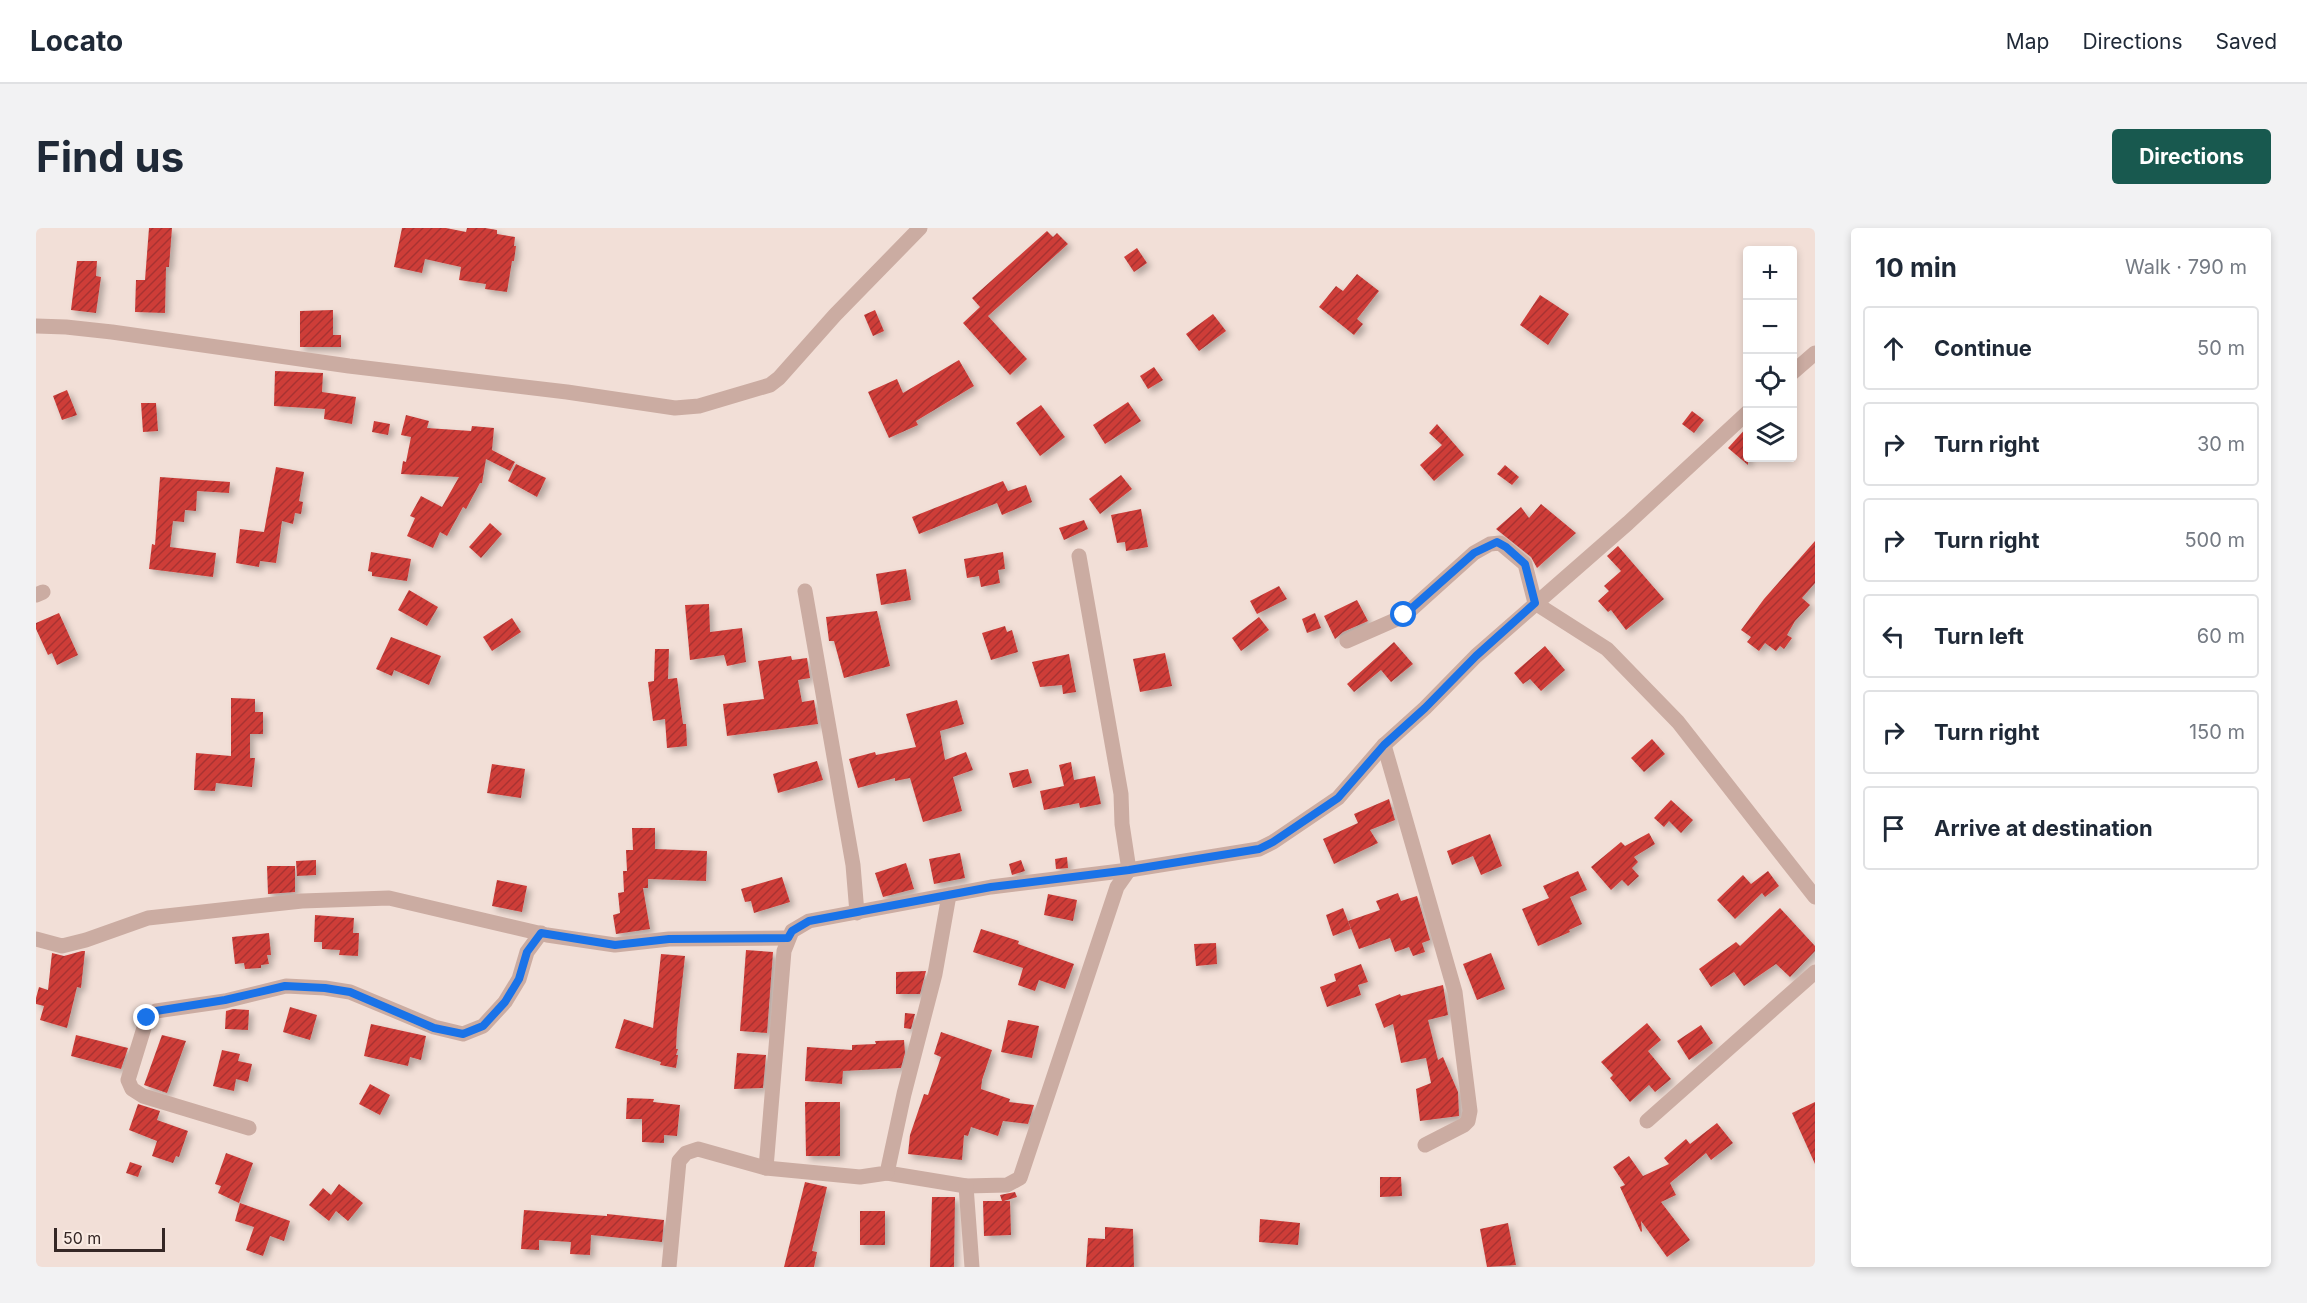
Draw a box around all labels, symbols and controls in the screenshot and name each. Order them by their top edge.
text: Locato [30,24,123,58]
text: Map [2006,29,2049,54]
text: Directions [2082,29,2183,54]
text: Saved [2216,29,2277,54]
button: Directions [2112,129,2271,184]
text: Find us [36,131,184,182]
map controls [1743,246,1797,462]
button: + [1743,246,1797,300]
text: 10 min [1875,252,1957,283]
text: Walk · 790 m [2125,255,2247,279]
button: − [1743,300,1797,354]
icon: ahead [1877,332,1910,365]
text: Continue [1934,335,2032,361]
text: 50 m [2197,336,2245,360]
button: locate [1743,354,1797,408]
button: layers [1743,408,1797,462]
icon: right [1877,428,1910,461]
text: Turn right [1934,431,2040,457]
text: 30 m [2197,432,2245,456]
icon: right [1877,524,1910,557]
text: Turn right [1934,527,2040,553]
text: 500 m [2184,528,2245,552]
route start [1390,601,1416,627]
icon: left [1877,620,1910,653]
text: Turn left [1934,623,2024,649]
text: 60 m [2197,624,2245,648]
icon: right [1877,716,1910,749]
text: Turn right [1934,719,2040,745]
text: 150 m [2189,720,2245,744]
icon: arrive [1877,812,1910,845]
text: Arrive at destination [1934,815,2153,841]
route end [133,1004,159,1030]
scale bar [54,1225,165,1252]
text: 50 m [63,1228,101,1248]

